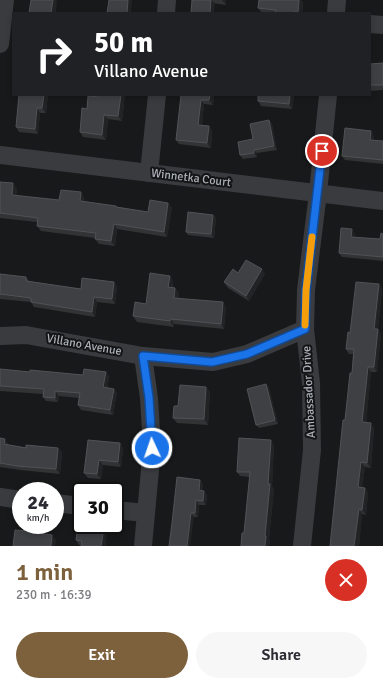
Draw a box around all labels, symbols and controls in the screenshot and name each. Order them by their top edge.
text: 50 m [94,26,153,60]
icon: right [28,28,80,80]
text: Villano Avenue [94,60,208,82]
pin [305,134,339,168]
icon: arrive [311,140,333,162]
street label: Winnetka Court [150,166,232,190]
street label: Villano Avenue [45,331,123,359]
street label: Ambassador Drive [299,345,319,439]
position arrow [131,427,173,469]
speed limit sign: 30 [72,482,124,534]
text: 24 [27,490,49,515]
text: km/h [27,512,49,524]
text: 1 min [16,557,73,587]
button: close [325,559,367,601]
text: 230 m · 16:39 [16,587,92,603]
button: Exit [16,632,188,678]
button: Share [196,632,367,678]

